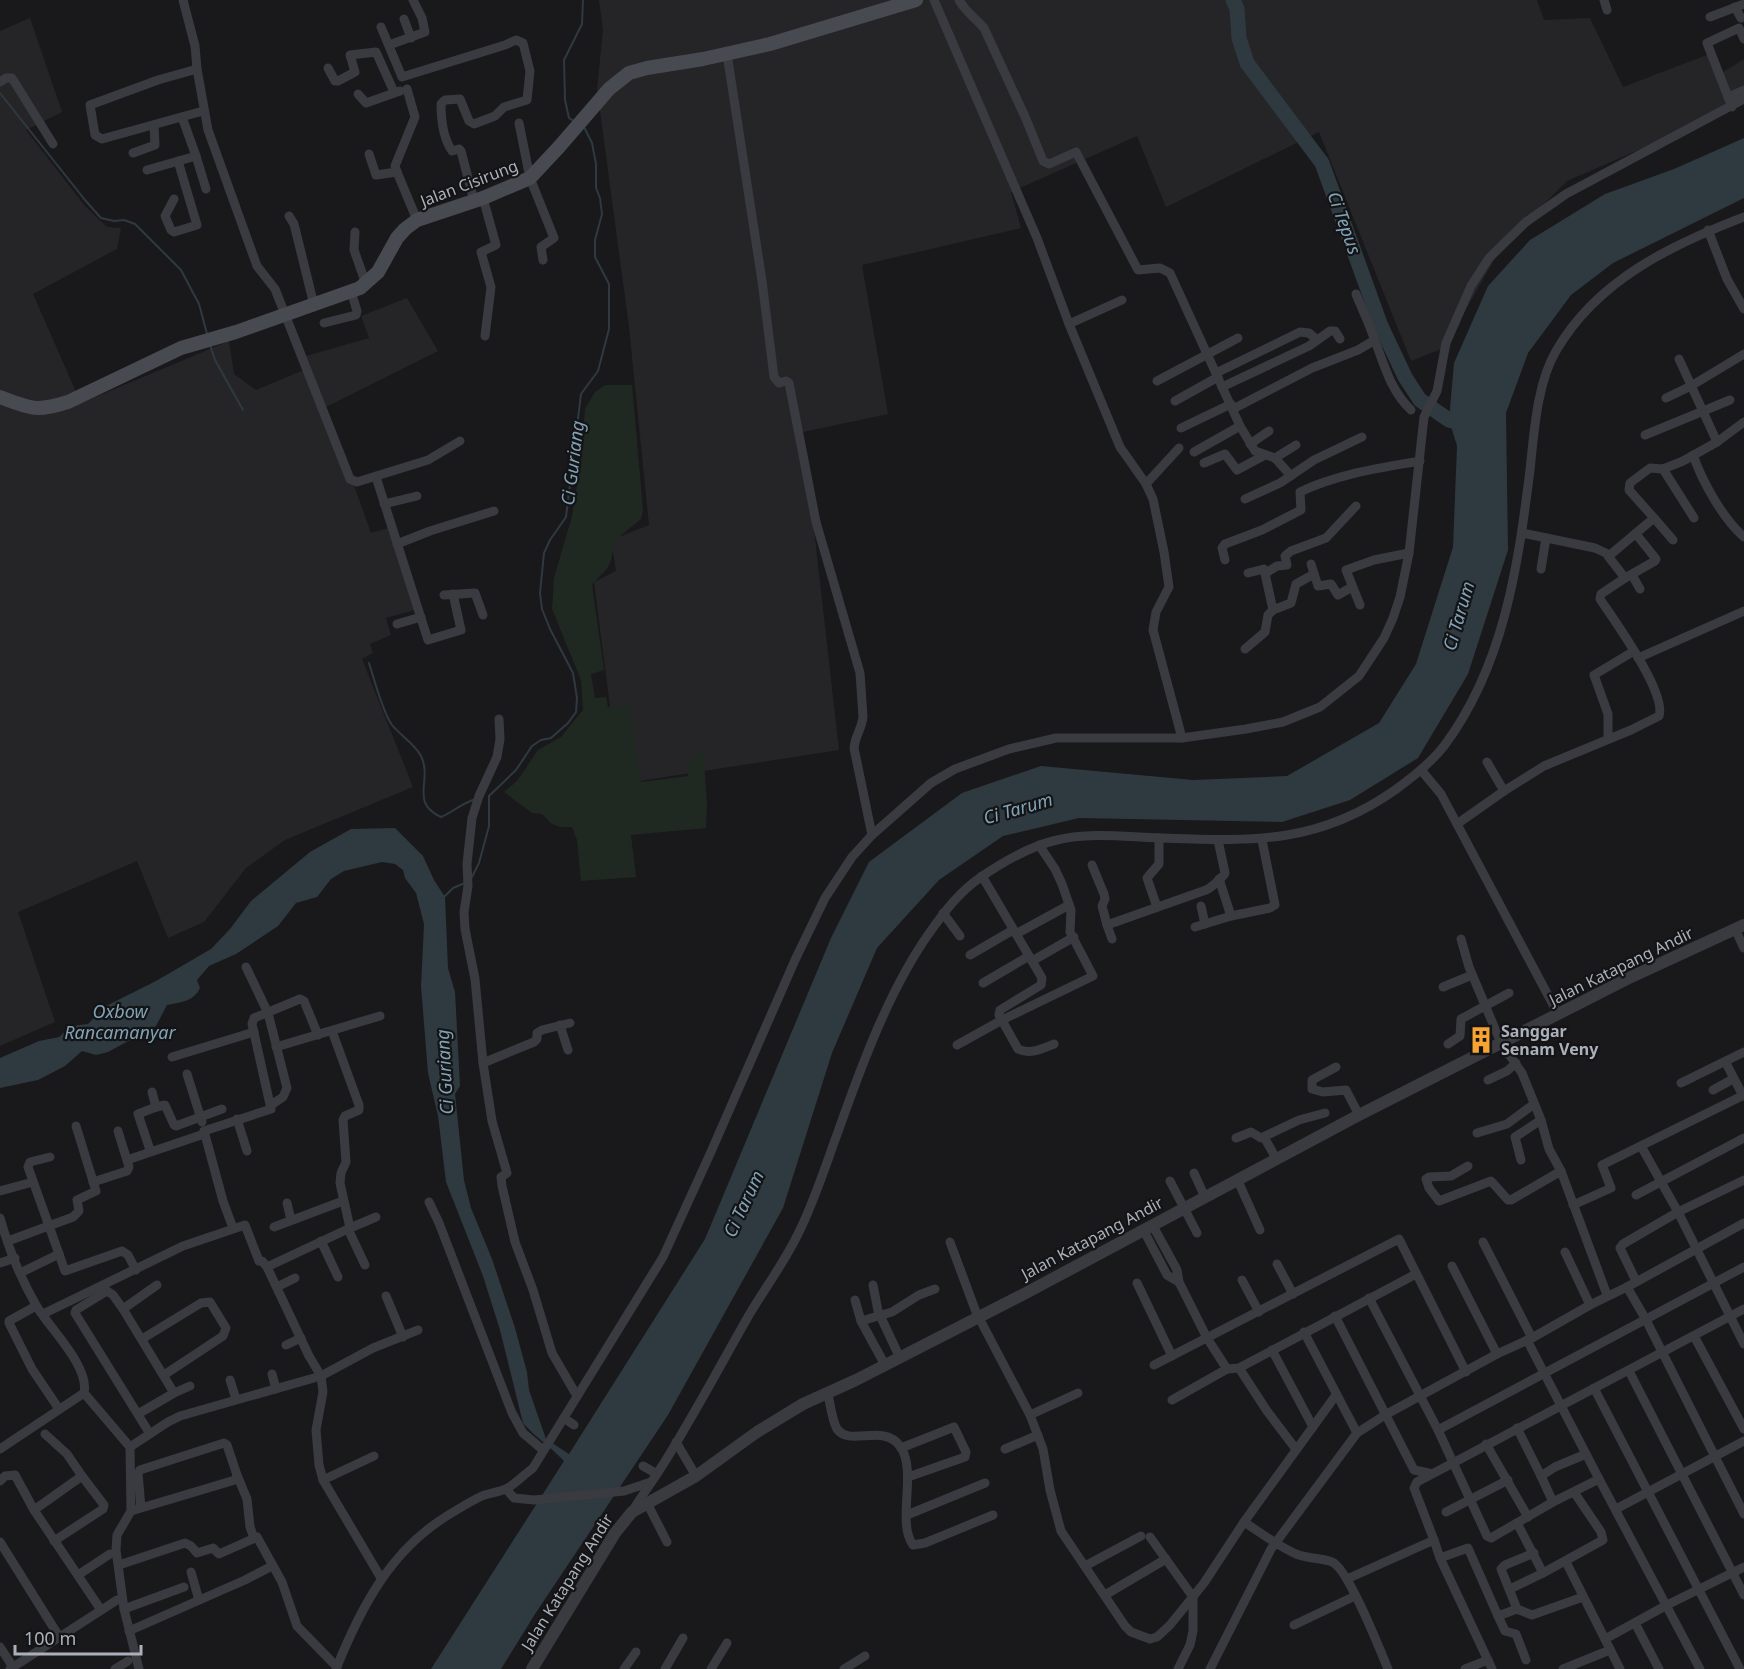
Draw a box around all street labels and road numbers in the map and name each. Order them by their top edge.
street label: Jalan Cisirung [415,154,521,212]
street label: Jalan Katapang Andir [1544,921,1697,1011]
street label: Jalan Katapang Andir [1016,1191,1167,1286]
street label: Jalan Katapang Andir [515,1509,618,1656]

